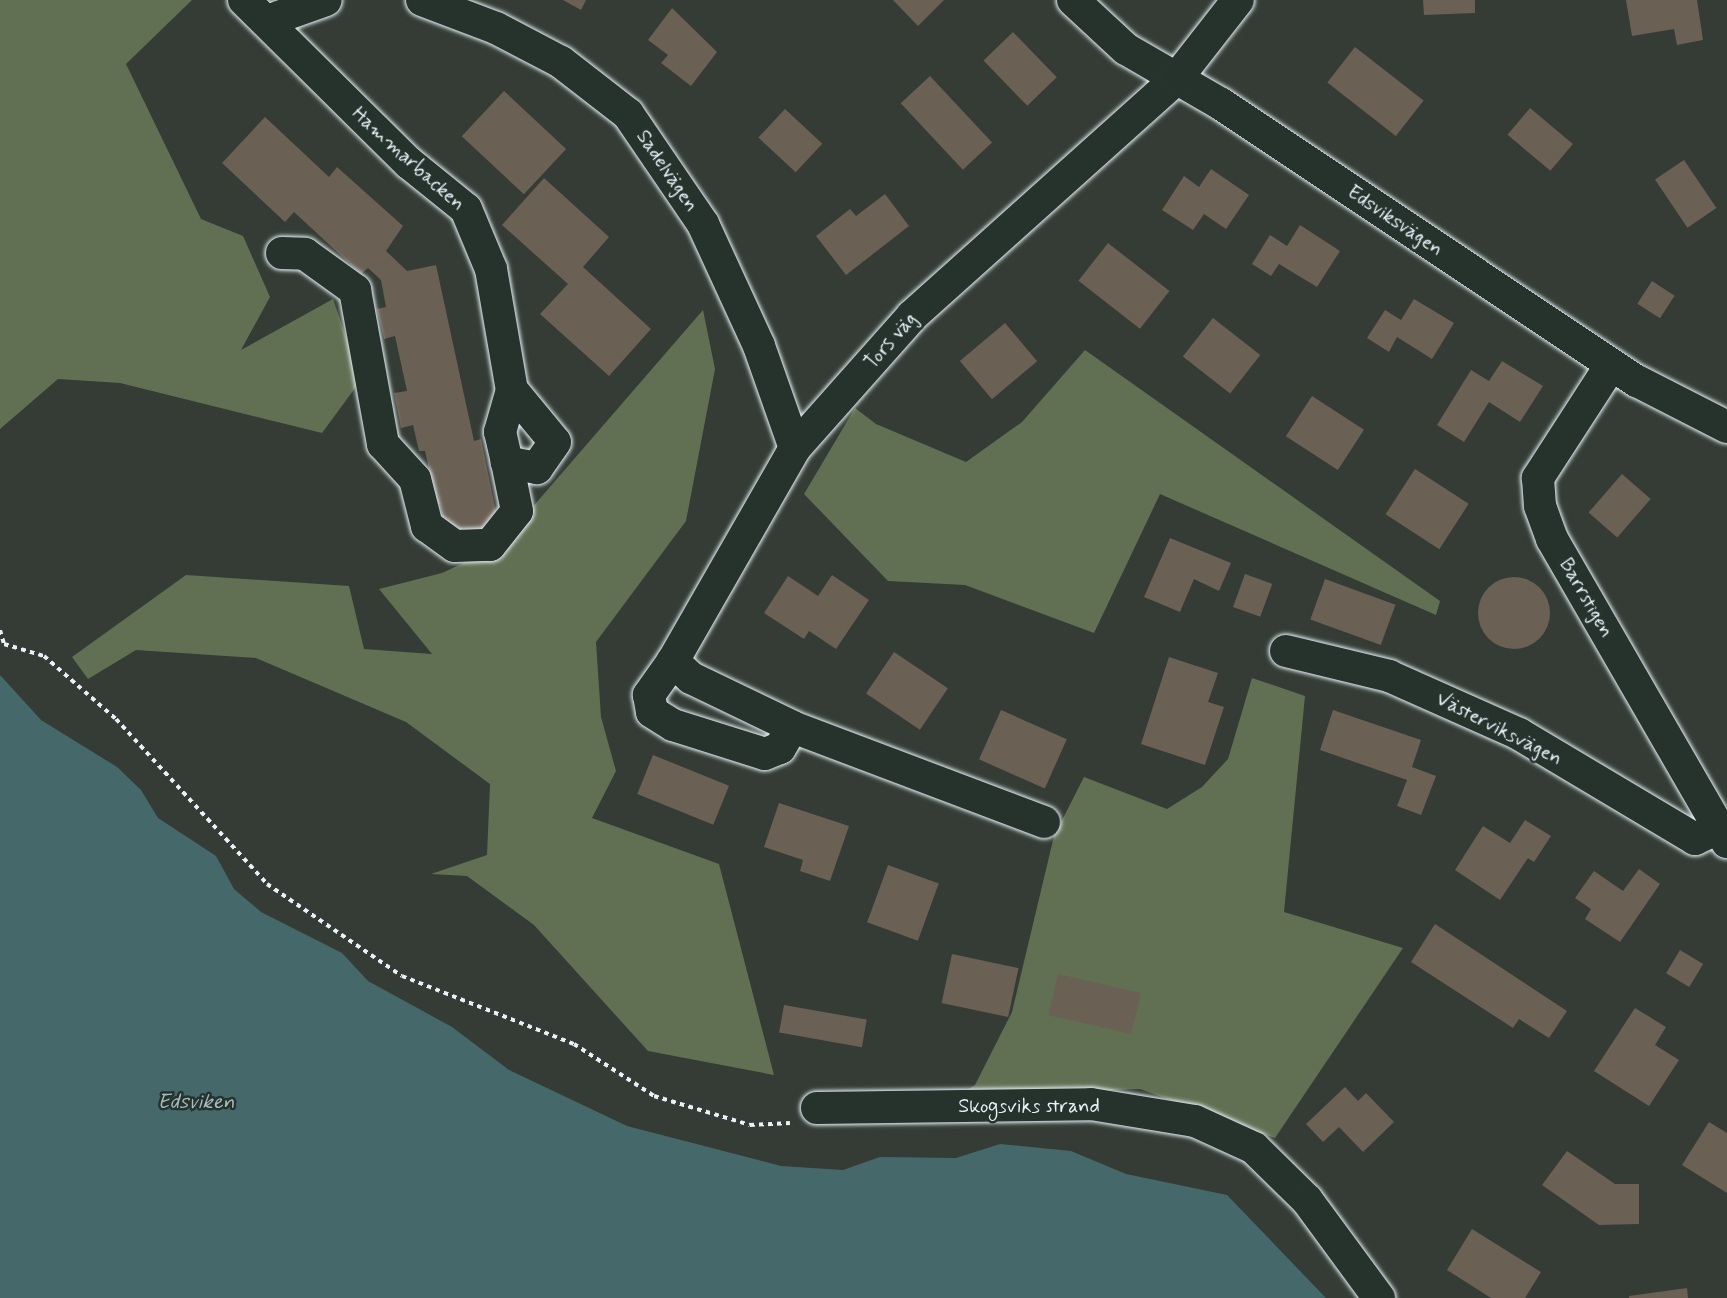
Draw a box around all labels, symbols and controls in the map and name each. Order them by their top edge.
street label: Hammarbacken [346,102,470,216]
street label: Sadelvägen [631,125,703,217]
street label: Edsviksvägen [1343,180,1447,262]
street label: Tors väg [859,308,923,374]
street label: Barrstigen [1554,554,1618,642]
street label: Västerviksvägen [1432,687,1566,771]
water label: Edsviken [157,1089,235,1115]
street label: Skogsviks strand [958,1094,1100,1118]

